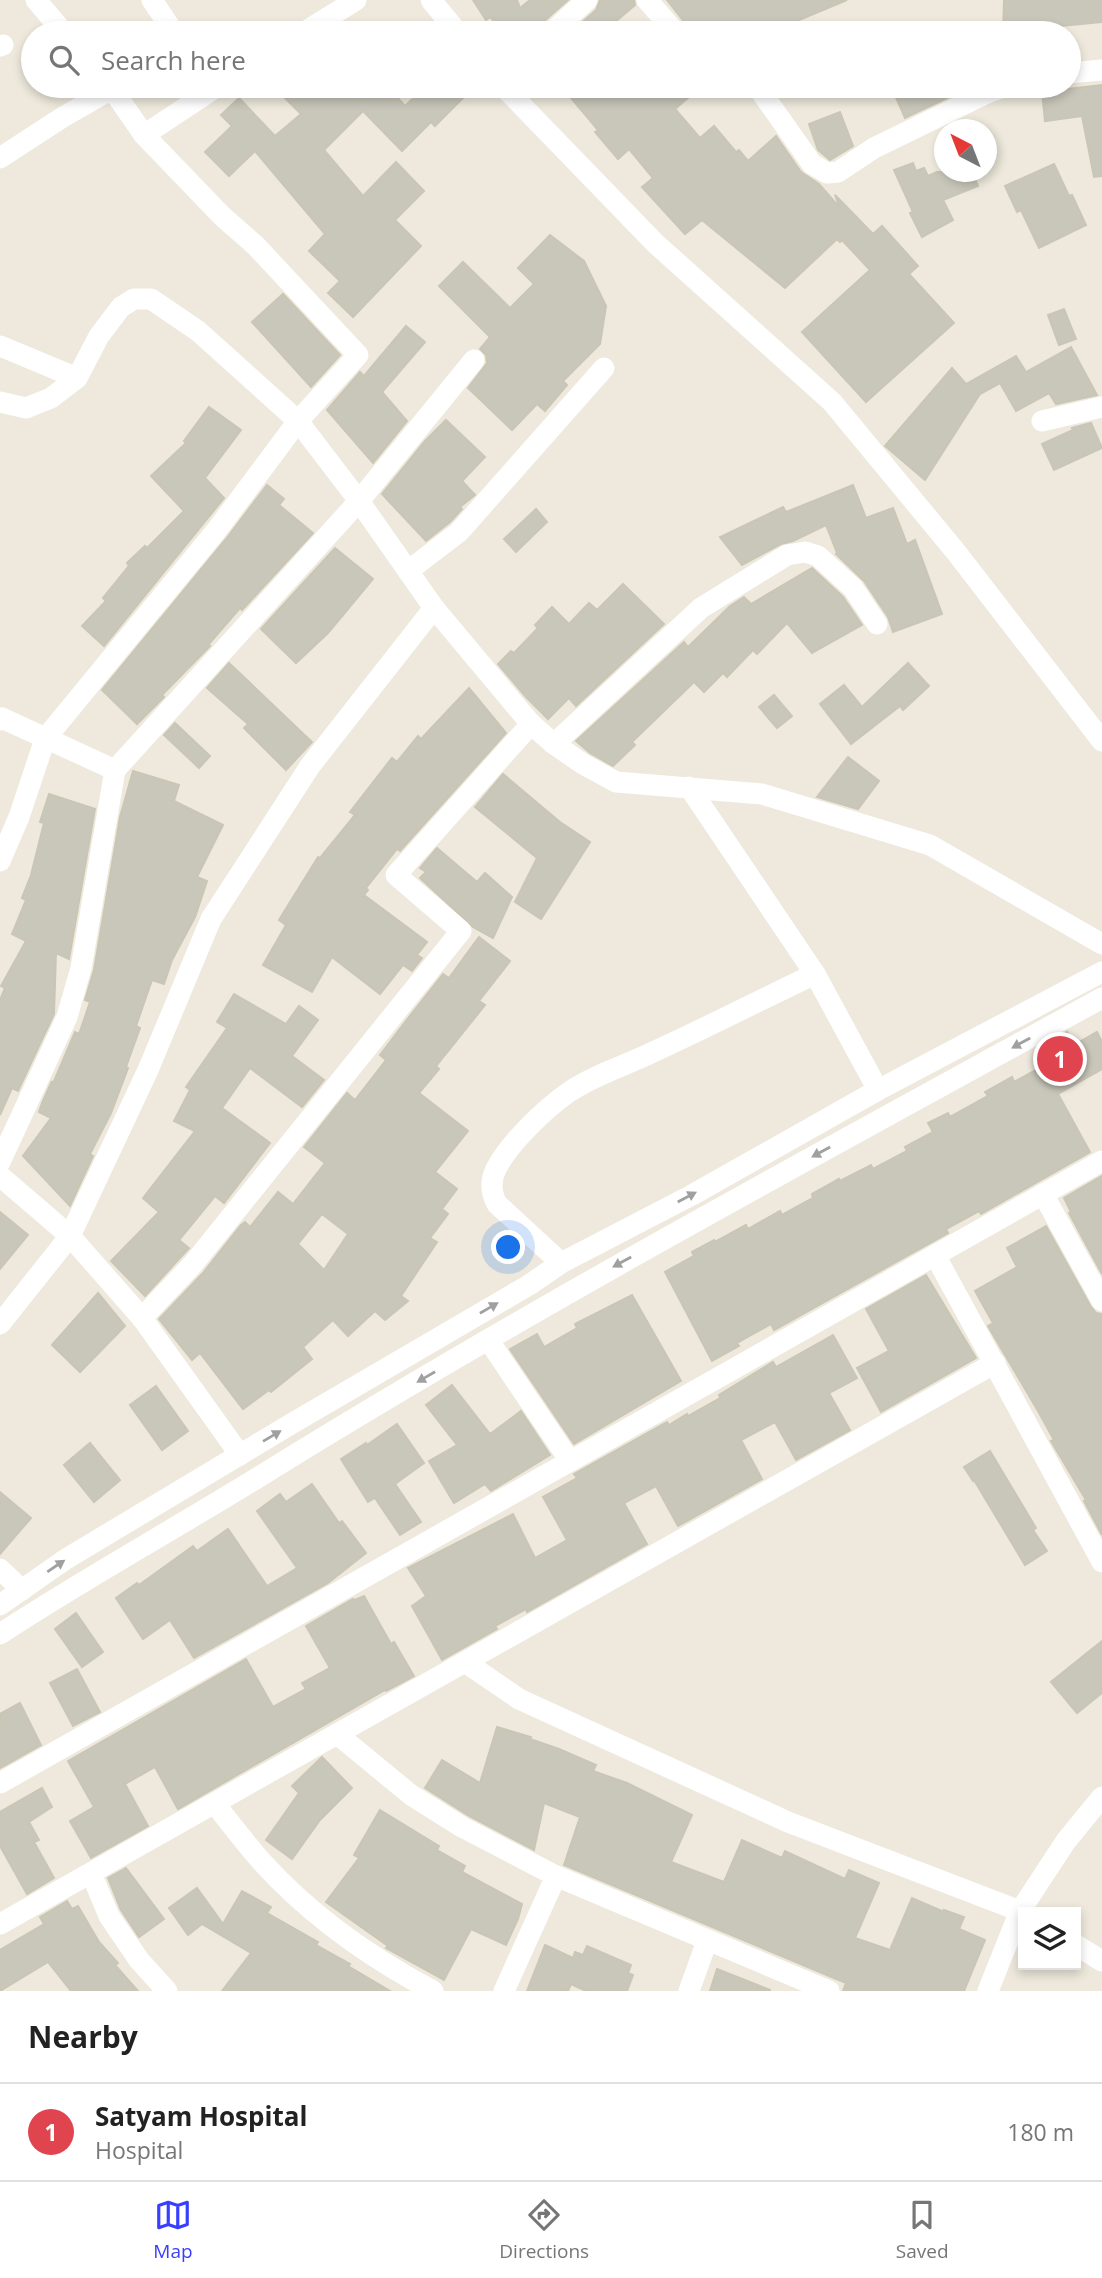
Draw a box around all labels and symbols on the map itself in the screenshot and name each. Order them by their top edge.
north arrow [934,119,997,182]
pin: 1 [1037,1033,1083,1085]
one-way arrow [1010,1036,1030,1048]
one-way arrow [812,1146,831,1158]
one-way arrow [678,1191,697,1203]
your location [491,1230,525,1264]
one-way arrow [612,1256,632,1268]
one-way arrow [480,1302,499,1315]
one-way arrow [416,1371,436,1383]
one-way arrow [262,1429,281,1442]
one-way arrow [47,1560,66,1573]

